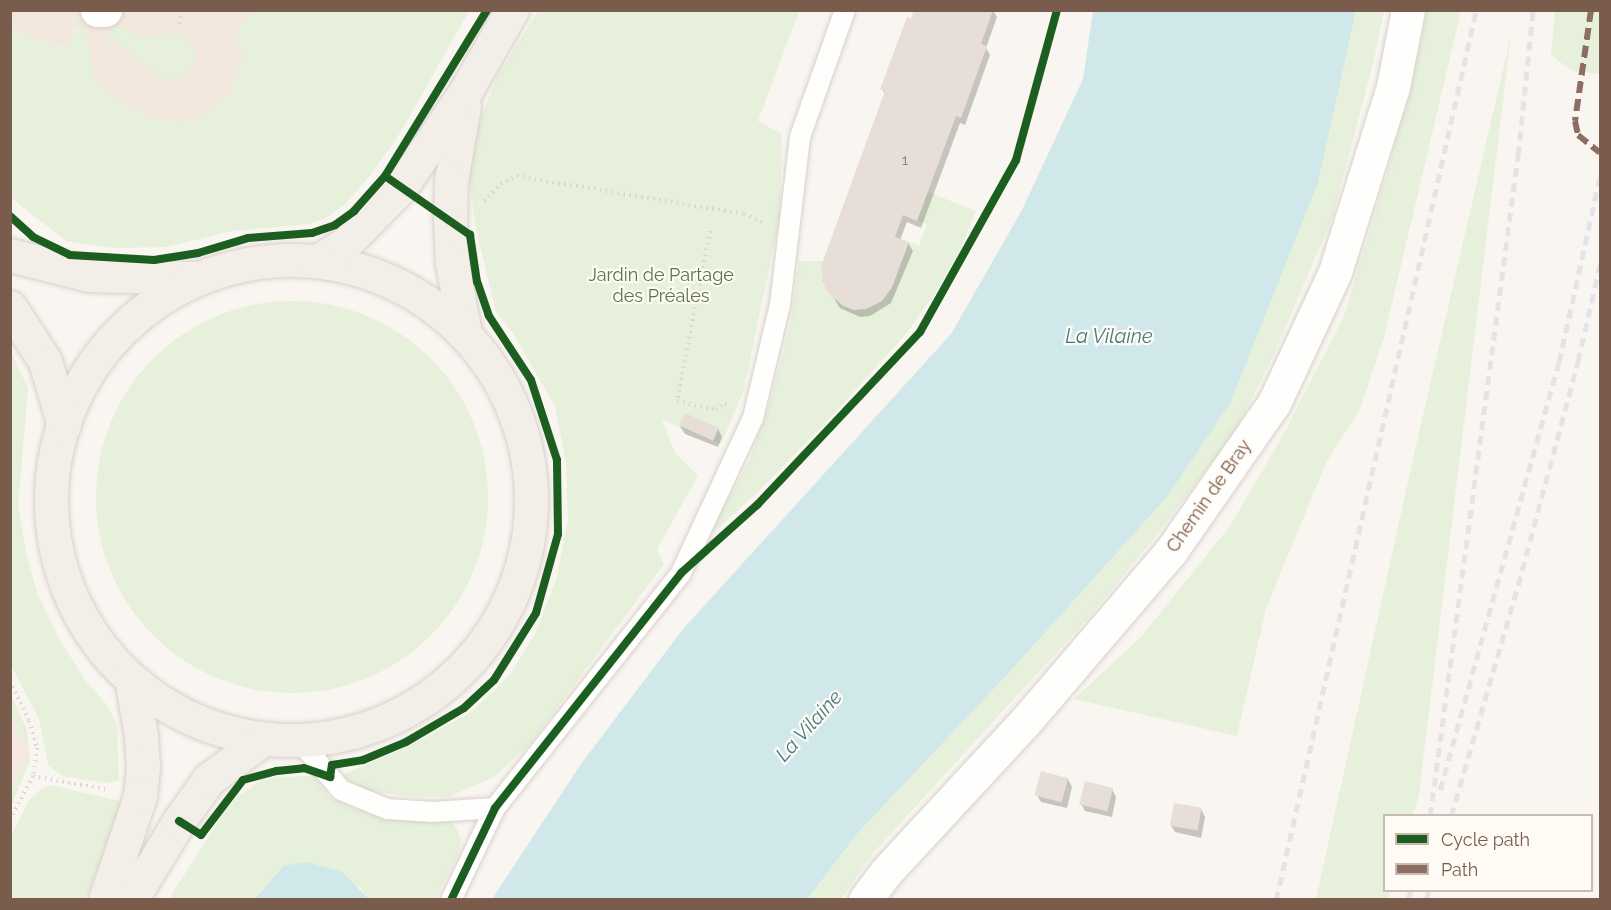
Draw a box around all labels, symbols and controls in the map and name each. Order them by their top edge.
house number: 1 [902,152,908,170]
park label: Jardin de Partage des Préales [588,265,734,308]
water label: La Vilaine [1065,324,1153,348]
street label: Chemin de Bray [1162,435,1256,557]
water label: La Vilaine [771,685,847,767]
legend [1383,814,1593,892]
text: Cycle path [1441,829,1530,850]
text: Path [1441,859,1478,880]

